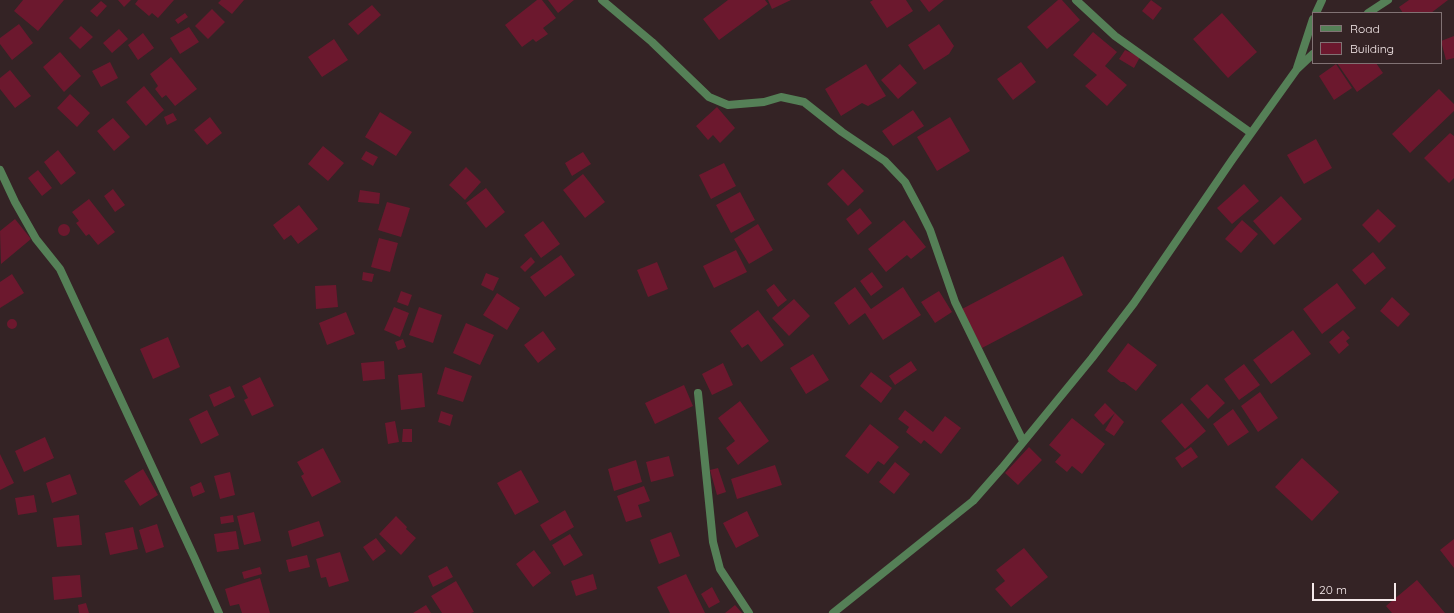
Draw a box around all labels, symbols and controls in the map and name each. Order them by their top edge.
legend [1312,12,1442,64]
text: Road [1350,21,1380,36]
text: Building [1350,41,1394,56]
scale bar [1314,575,1398,601]
text: 20 m [1319,582,1347,597]

